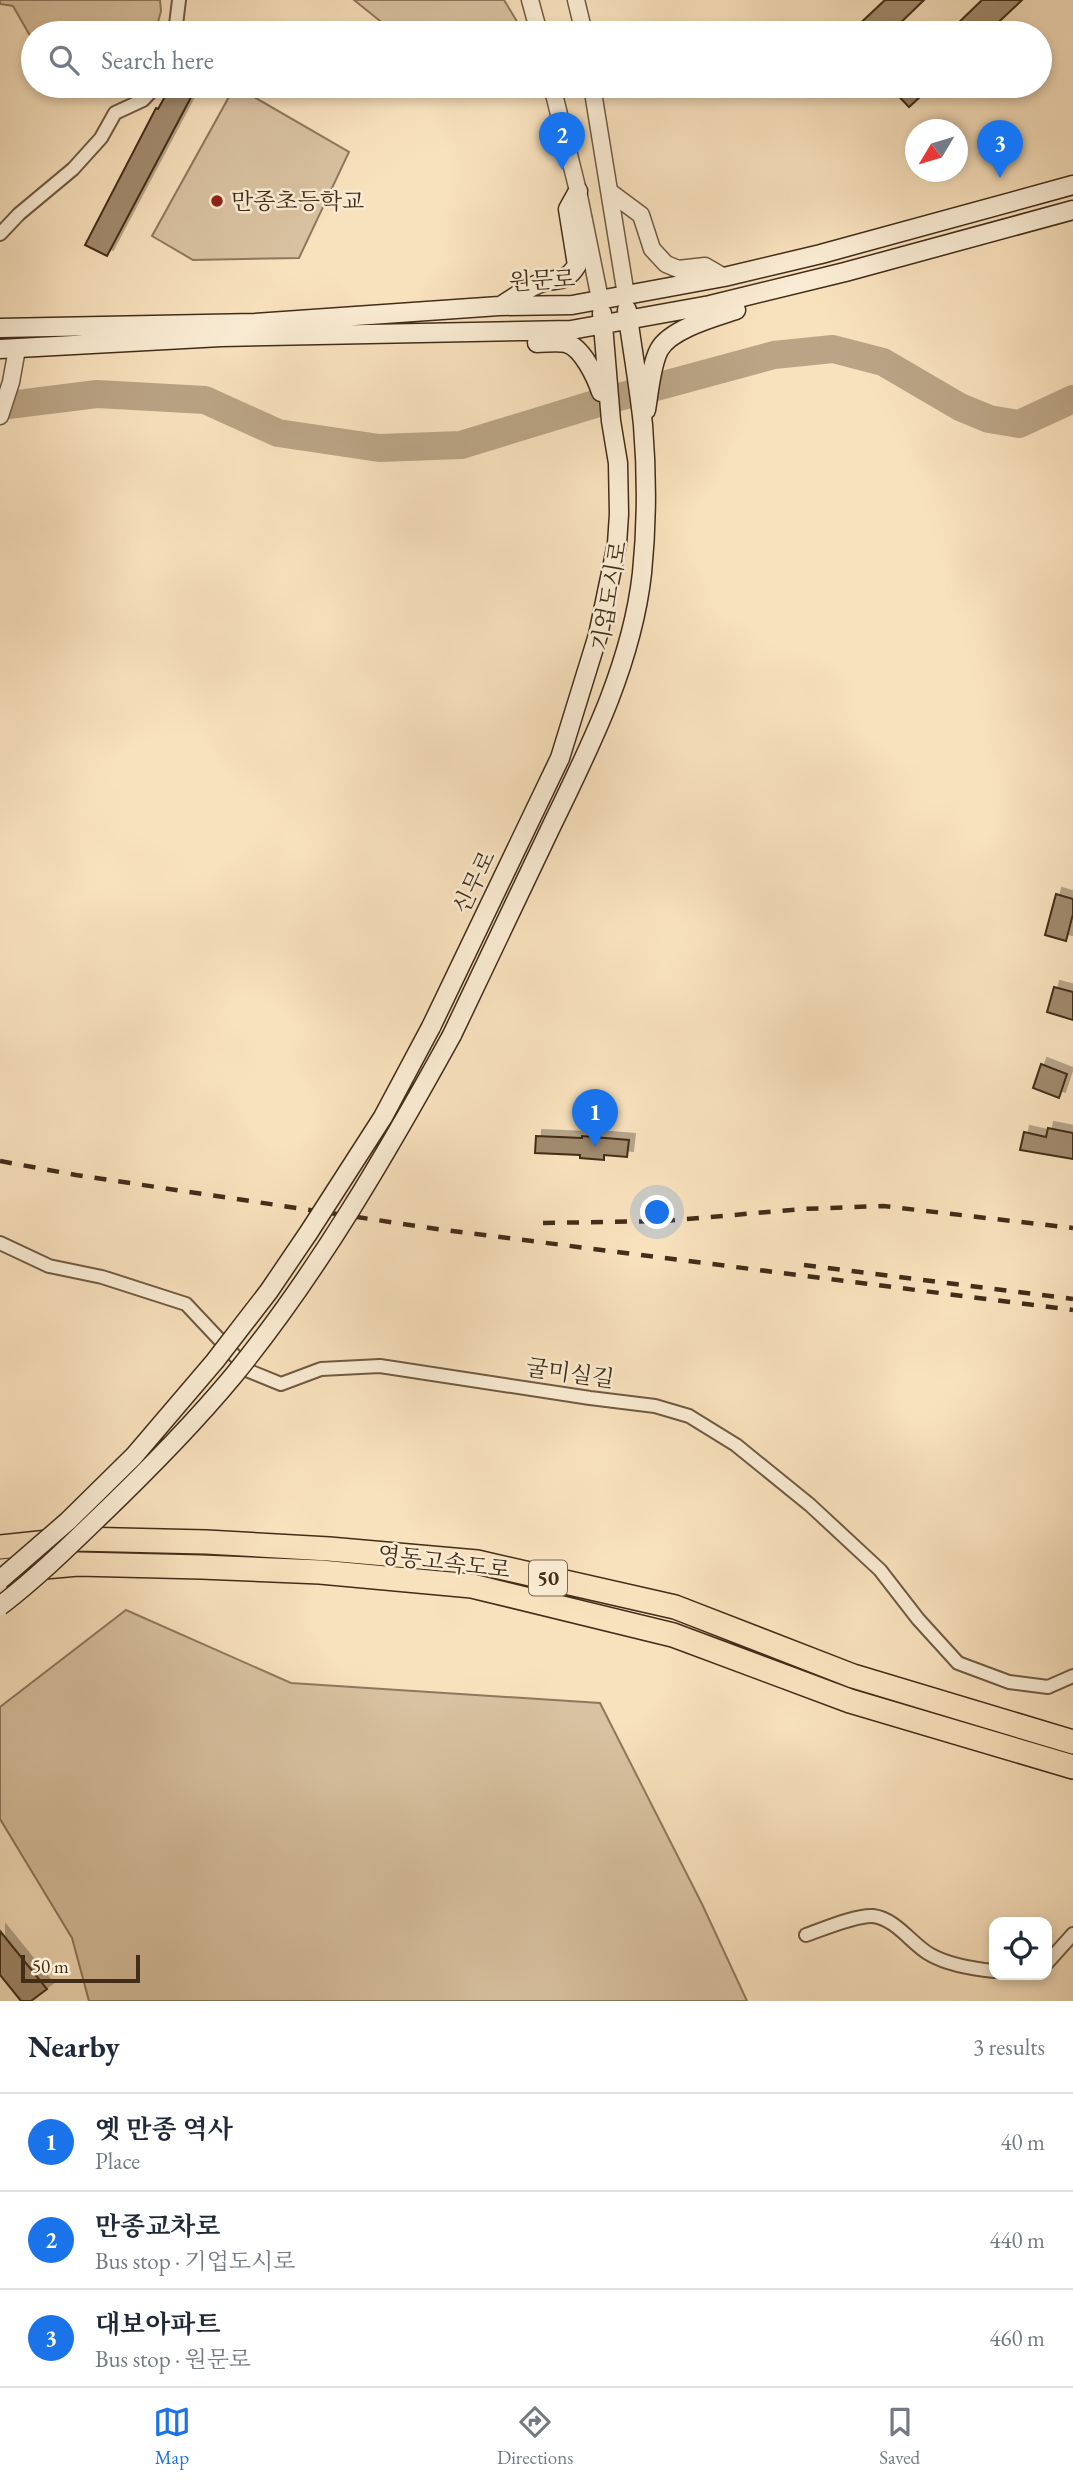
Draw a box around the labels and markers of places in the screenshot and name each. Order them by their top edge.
pin: 2 [539,112,585,170]
pin: 3 [977,120,1023,178]
place label: 만종초등학교 [231,186,364,216]
marker: 만종초등학교 [209,193,225,209]
pin: 1 [572,1089,618,1147]

